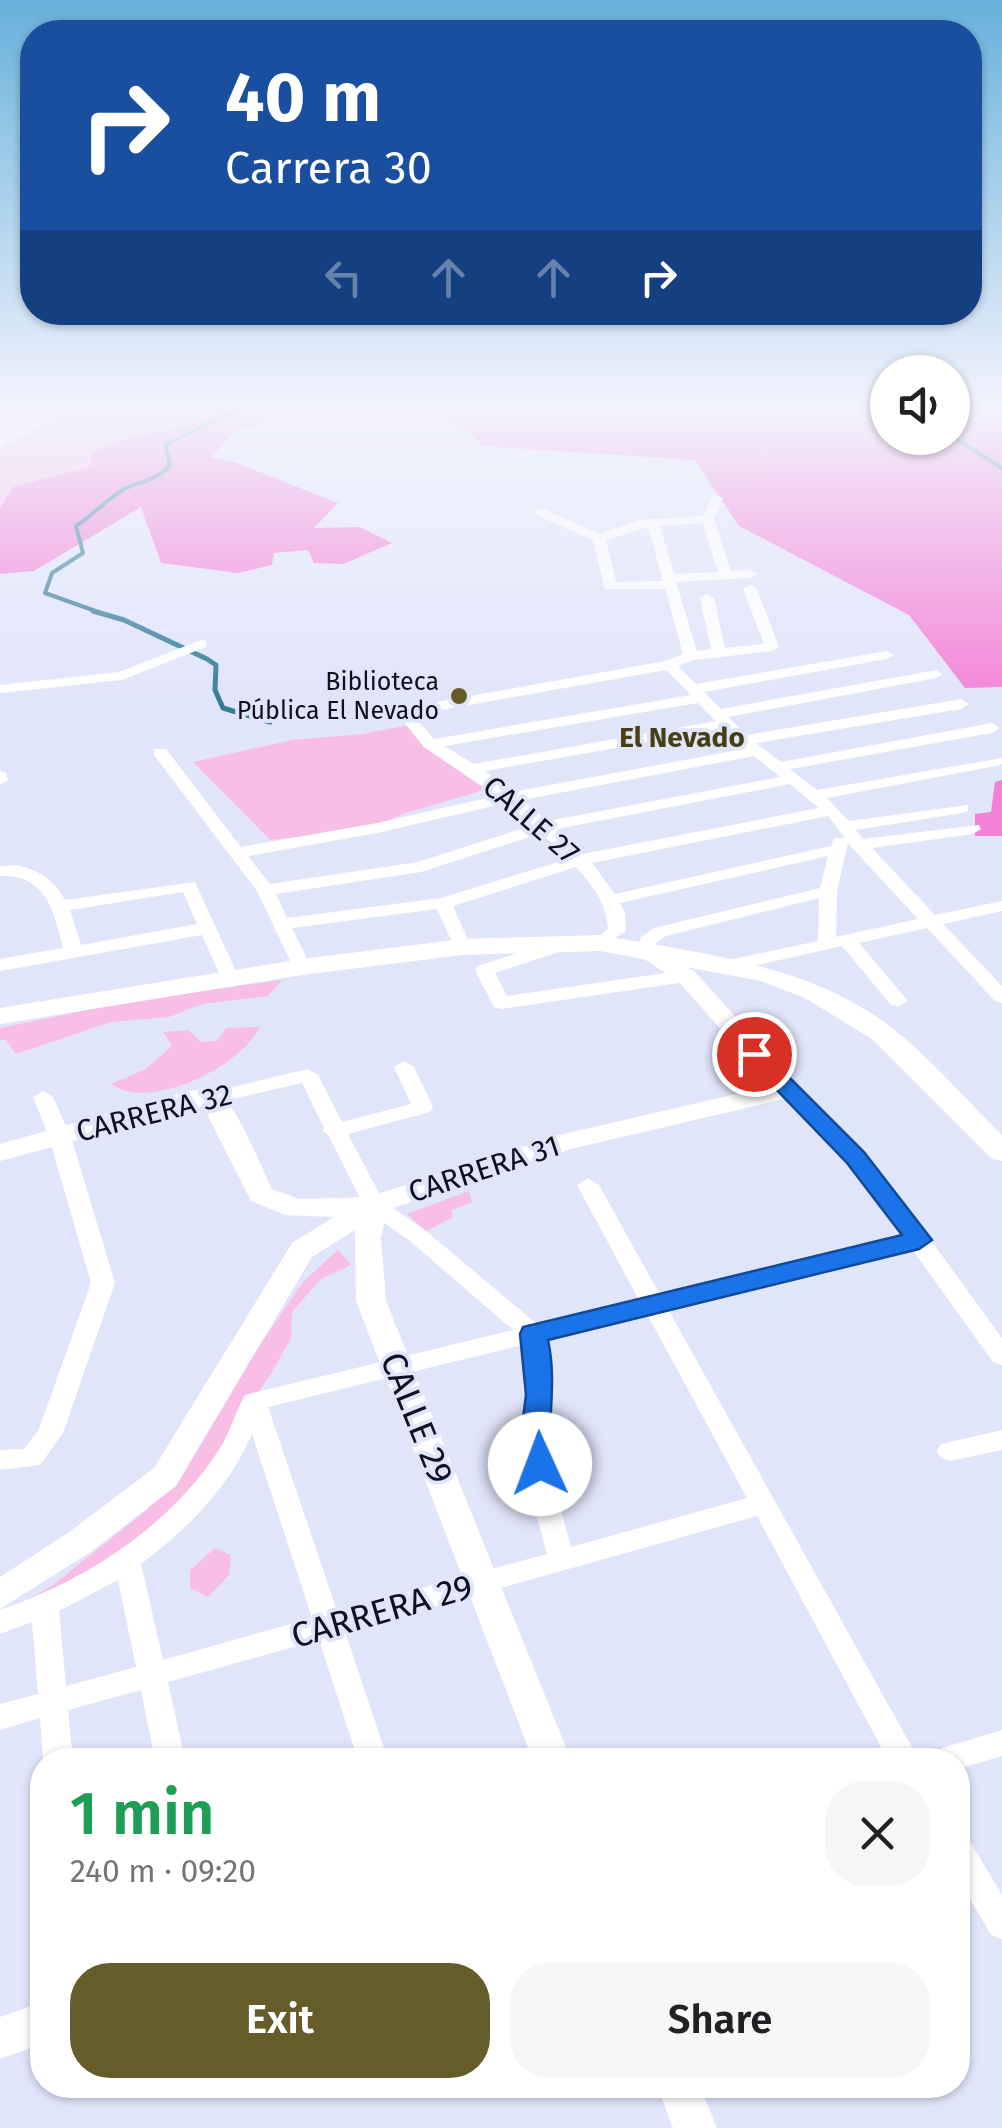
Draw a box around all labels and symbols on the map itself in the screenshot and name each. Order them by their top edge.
place label: Biblioteca Pública El Nevado [237,667,439,726]
marker: Biblioteca Pública El Nevado [448,685,470,707]
district label: El Nevado [619,721,745,754]
street label: CALLE 27 [476,768,586,872]
pin [712,1012,797,1097]
street label: CARRERA 32 [72,1076,236,1150]
street label: CARRERA 31 [404,1128,564,1210]
street label: CALLE 29 [372,1346,462,1490]
position arrow [488,1412,592,1516]
street label: CARRERA 29 [287,1565,477,1657]

